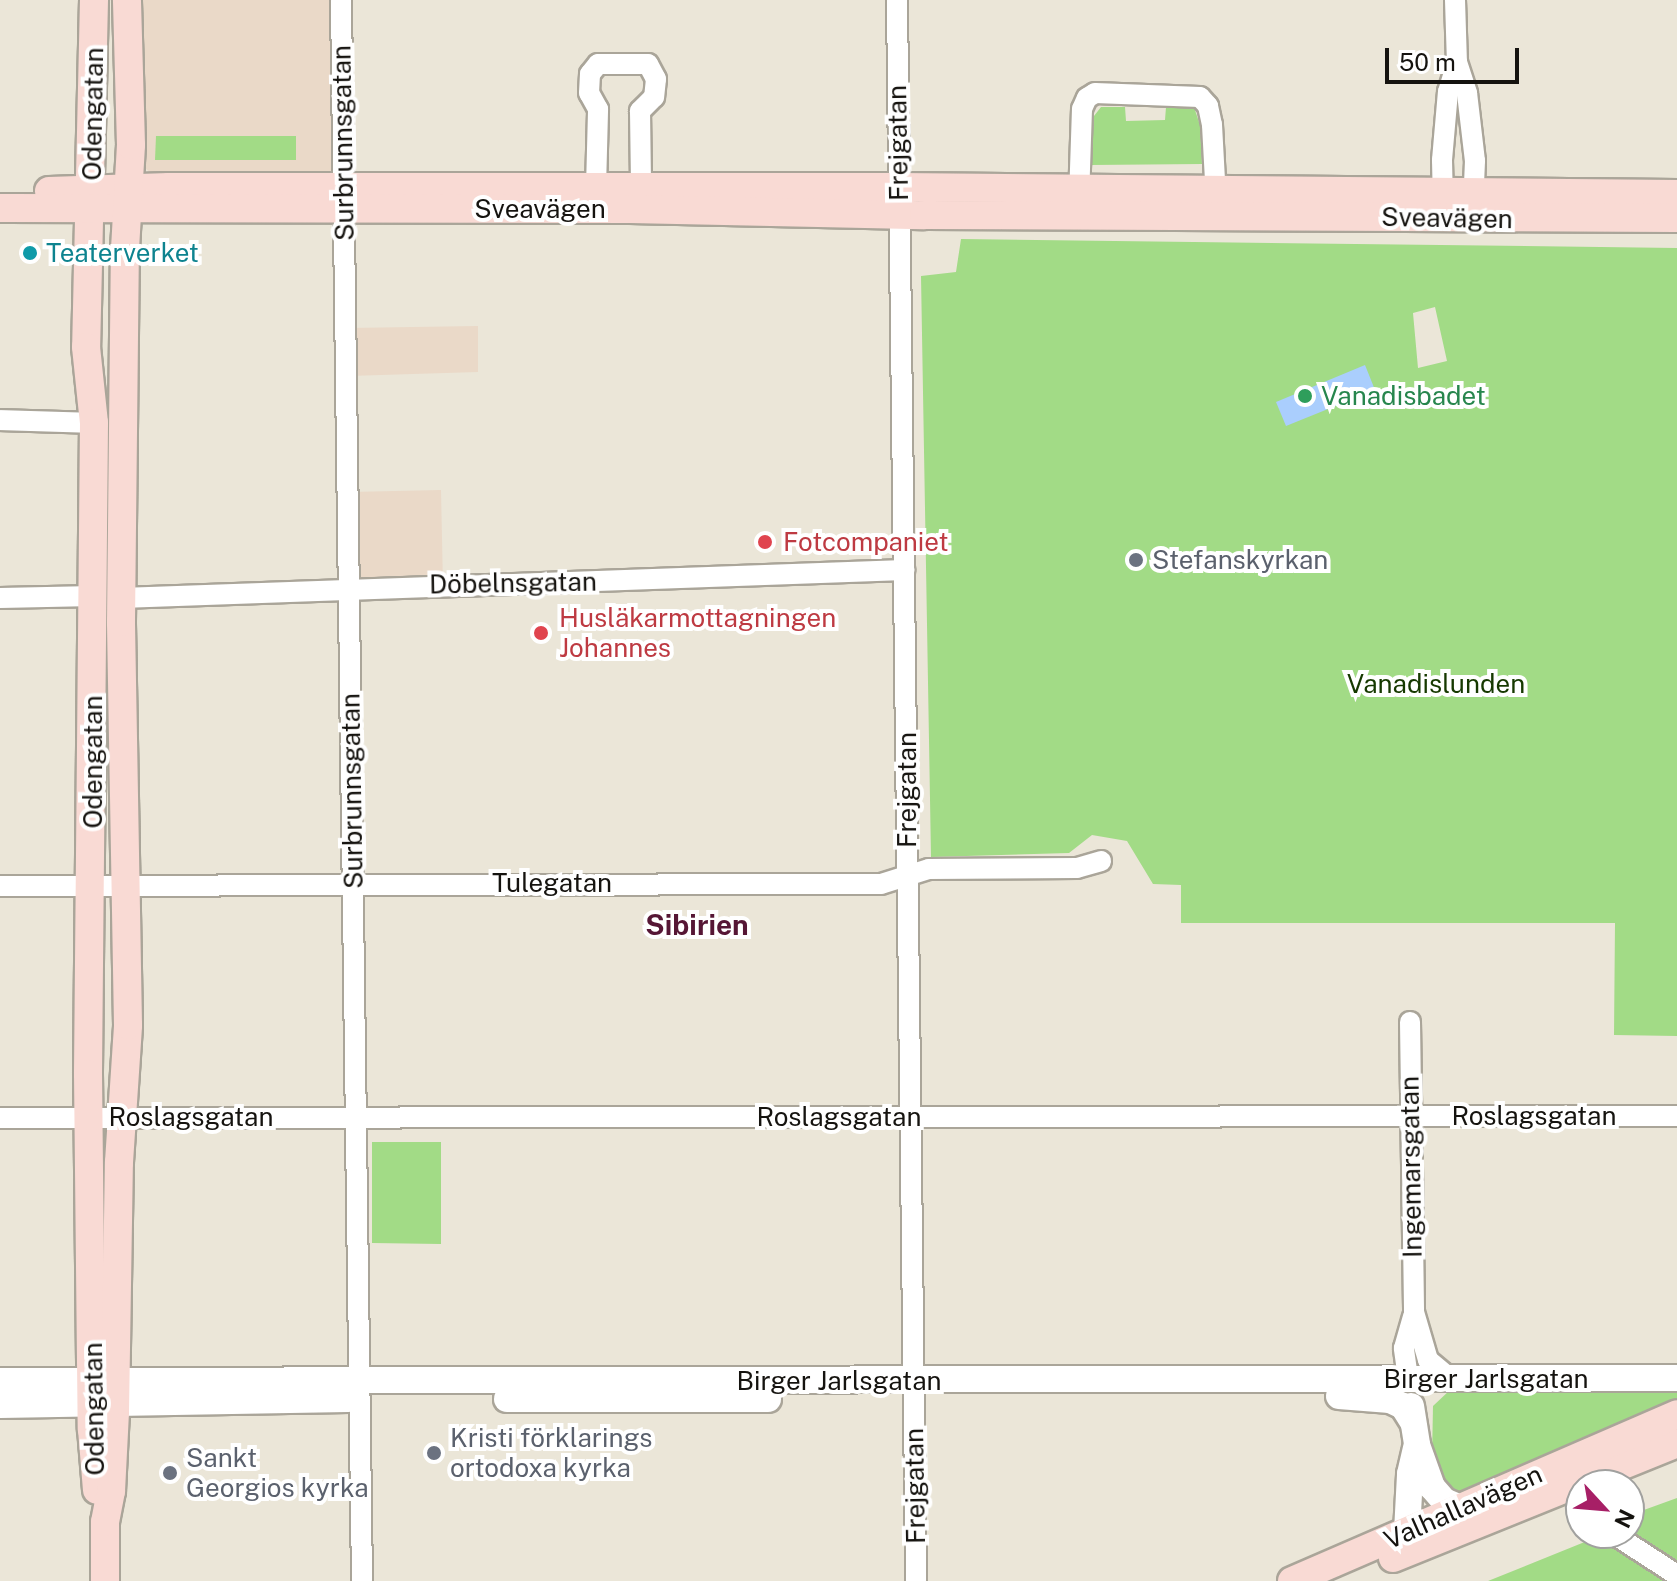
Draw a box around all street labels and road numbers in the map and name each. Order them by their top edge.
street label: Surbrunnsgatan [326,45,360,241]
street label: Odengatan [76,47,110,181]
street label: Frejgatan [881,85,915,201]
street label: Sveavägen [474,193,606,225]
street label: Sveavägen [1381,201,1513,235]
street label: Döbelnsgatan [429,566,597,600]
street label: Surbrunnsgatan [335,693,369,889]
street label: Odengatan [77,695,109,829]
street label: Frejgatan [891,732,923,848]
street label: Tulegatan [492,867,612,899]
street label: Ingemarsgatan [1394,1076,1428,1258]
street label: Roslagsgatan [1452,1100,1616,1132]
street label: Roslagsgatan [109,1101,273,1133]
street label: Roslagsgatan [757,1101,921,1133]
street label: Odengatan [77,1342,111,1476]
street label: Birger Jarlsgatan [1383,1363,1589,1395]
street label: Birger Jarlsgatan [736,1365,942,1397]
street label: Frejgatan [898,1428,932,1544]
street label: Valhallavägen [1379,1458,1547,1556]

